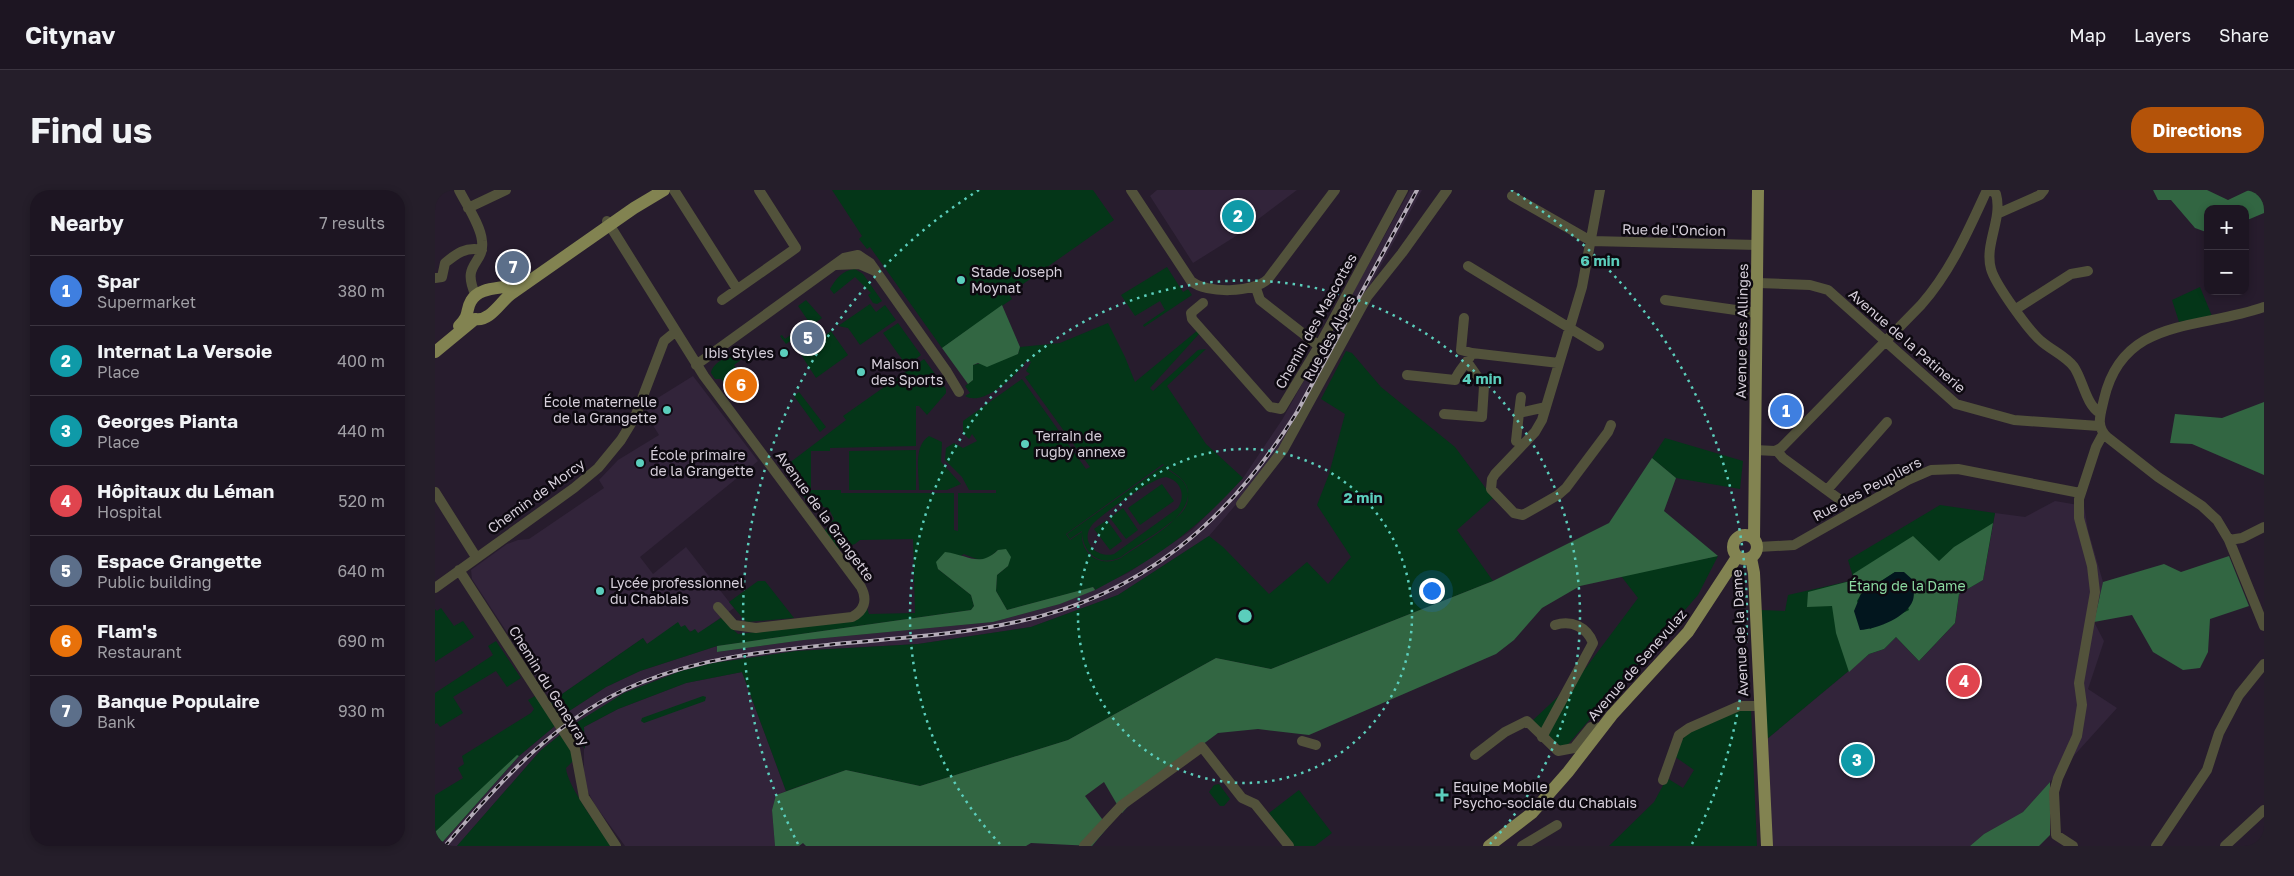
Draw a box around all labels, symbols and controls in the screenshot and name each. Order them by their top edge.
text: Citynav [25,20,115,49]
text: Map [2069,24,2106,46]
text: Layers [2134,24,2191,46]
text: Share [2219,24,2269,46]
button: Directions [2131,107,2264,153]
text: Find us [30,109,152,151]
pin: 2 [1222,197,1254,235]
map controls [2204,205,2249,295]
button: + [2204,205,2249,250]
text: Nearby [50,210,124,236]
text: 7 results [319,213,385,233]
street label: Rue de l'Oncion [1622,220,1726,239]
pin: 7 [497,248,529,286]
street label: Chemin des Mascottes [1271,250,1360,391]
button: − [2204,250,2249,295]
text: 6 min [1580,251,1620,269]
place label: Stade Joseph Moynat [971,263,1062,296]
street label: Avenue des Allinges [1732,263,1751,399]
text: Spar [97,269,140,292]
marker: Stade Joseph Moynat [955,274,967,286]
text: 1 [62,281,70,301]
text: 380 m [338,281,385,301]
street label: Avenue de la Patinerie [1845,285,1969,396]
text: Supermarket [97,292,196,312]
street label: Rue des Alpes [1299,292,1358,384]
pin: 5 [792,319,824,357]
text: Internat La Versoie [97,339,272,362]
place label: Ibis Styles [704,344,774,361]
marker: Ibis Styles [778,347,790,359]
text: 2 [61,351,71,371]
text: 400 m [337,351,385,371]
place label: Maison des Sports [871,355,943,388]
text: Place [97,362,140,382]
pin: 6 [725,366,757,404]
marker: Maison des Sports [855,366,867,378]
text: 4 min [1462,369,1502,387]
pin: 1 [1770,392,1802,430]
place label: École maternelle de la Grangette [544,393,657,426]
marker: École maternelle de la Grangette [661,404,673,416]
text: Georges Pianta [97,409,238,432]
text: 3 [61,421,71,441]
text: 440 m [337,421,385,441]
place label: Terrain de rugby annexe [1035,427,1126,460]
text: Place [97,432,140,452]
marker: Terrain de rugby annexe [1019,438,1031,450]
place label: École primaire de la Grangette [650,446,754,479]
street label: Avenue de la Grangette [772,447,878,584]
street label: Rue des Peupliers [1810,453,1924,524]
street label: Chemin de Morcy [484,455,588,536]
marker: École primaire de la Grangette [634,457,646,469]
text: Hôpitaux du Léman [97,479,274,502]
text: 2 min [1343,488,1383,506]
text: 4 [61,491,71,511]
text: 520 m [338,491,385,511]
text: Hospital [97,502,162,522]
text: Espace Grangette [97,549,262,572]
text: 5 [61,561,71,581]
text: 640 m [337,561,385,581]
street label: Avenue de la Dame [1728,569,1751,697]
text: Public building [97,572,212,592]
place label: Lycée professionnel du Chablais [610,574,744,607]
park label: Étang de la Dame [1848,577,1966,594]
your location [1419,578,1445,604]
marker: Lycée professionnel du Chablais [594,585,606,597]
street label: Avenue de Senevulaz [1583,605,1690,724]
centre of rings [1236,607,1254,625]
text: Flam's [97,619,157,642]
street label: Chemin du Genevray [506,623,593,749]
text: 6 [61,631,71,651]
text: 690 m [338,631,385,651]
text: Restaurant [97,642,182,662]
pin: 4 [1948,662,1980,700]
text: Banque Populaire [97,689,260,712]
text: 7 [62,701,70,721]
text: 930 m [338,701,385,721]
text: Bank [97,712,136,732]
pin: 3 [1841,741,1873,779]
place label: Equipe Mobile Psycho-sociale du Chablais [1453,778,1637,811]
marker: Equipe Mobile Psycho-sociale du Chablais [1435,788,1449,802]

